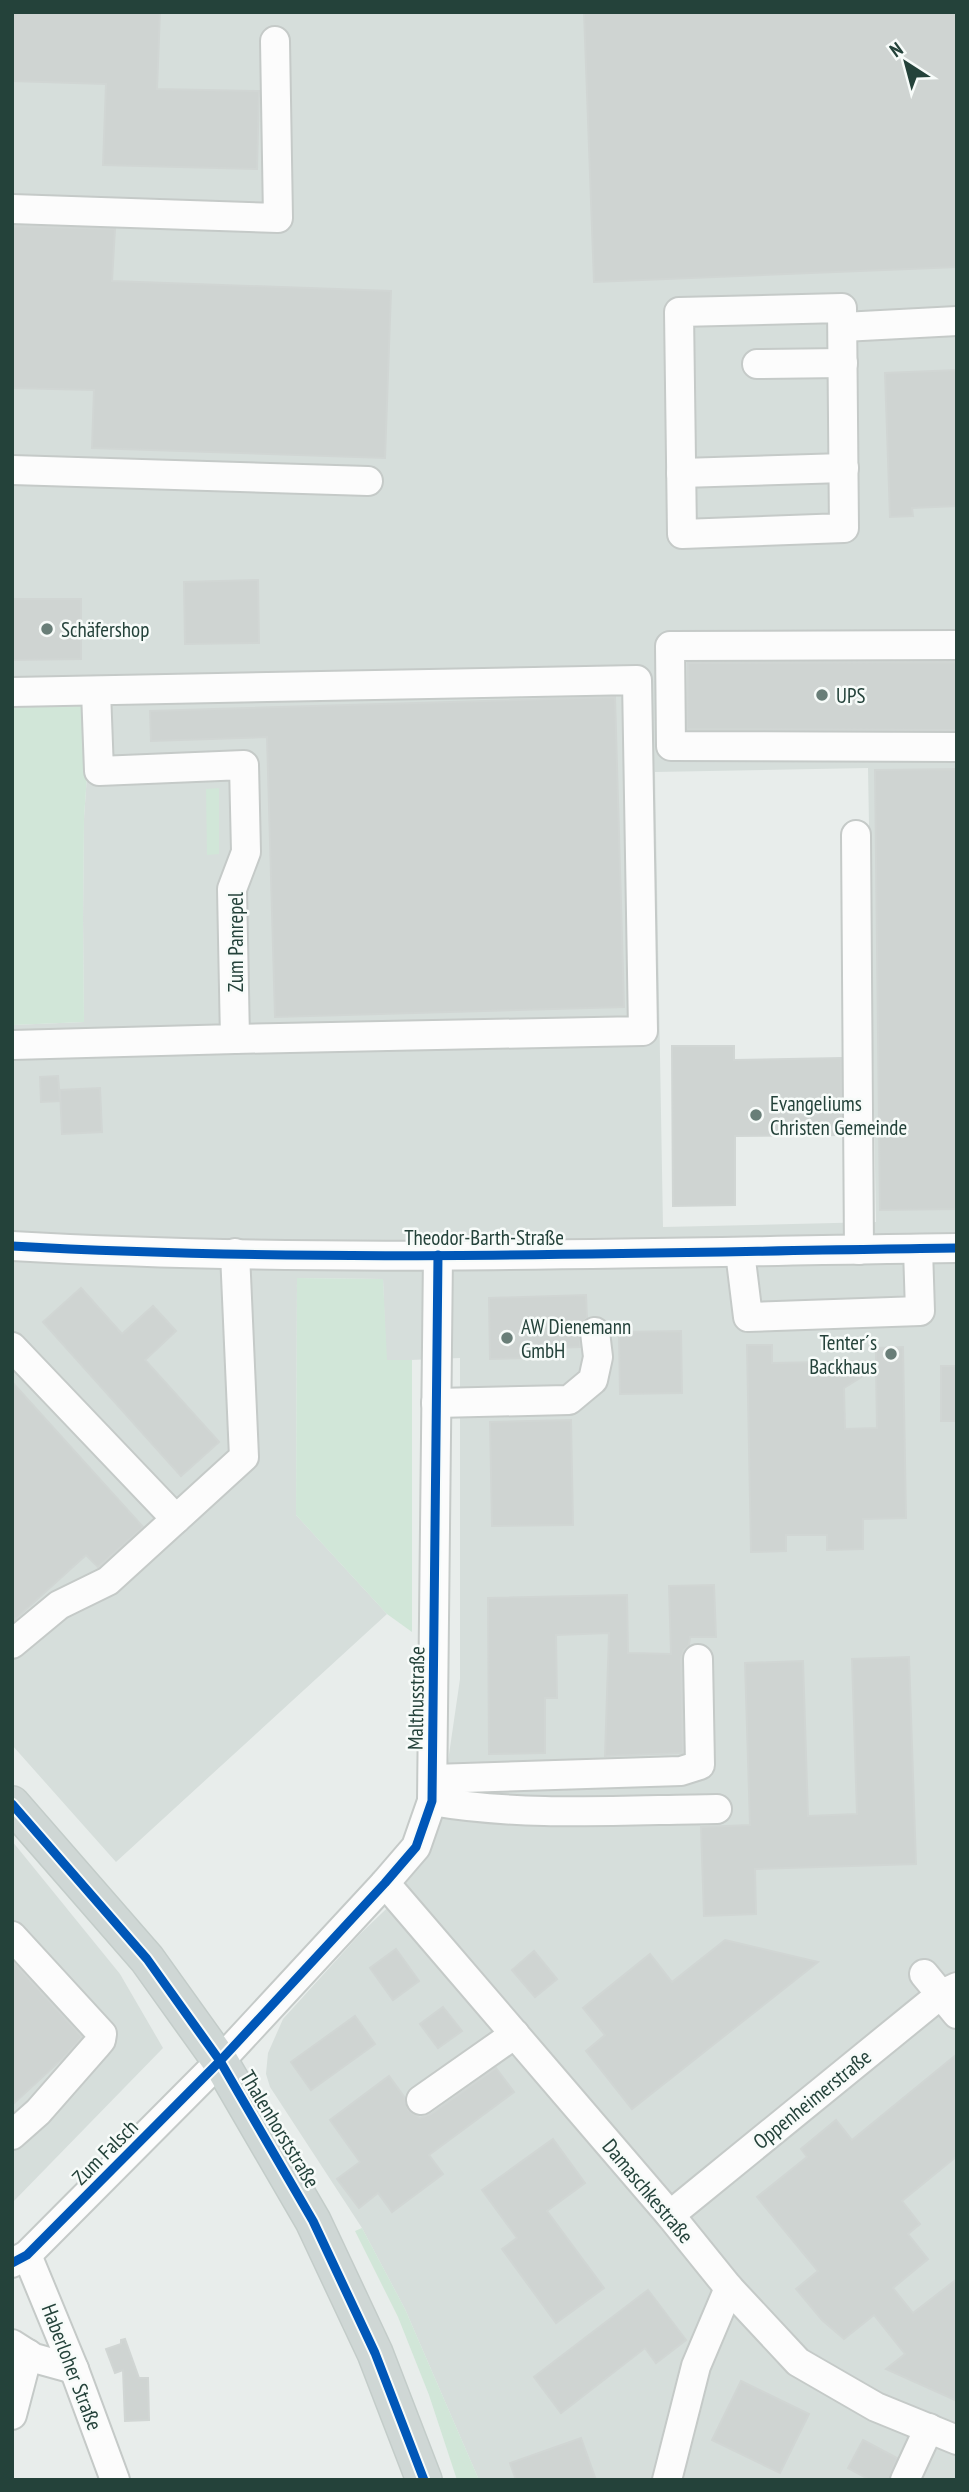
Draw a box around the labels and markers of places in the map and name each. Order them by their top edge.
place label: Schäfershop [61,616,149,643]
marker: Schäfershop [39,621,55,637]
place label: UPS [836,682,865,709]
marker: UPS [814,687,830,703]
place label: Evangeliums Christen Gemeinde [770,1090,907,1141]
marker: Evangeliums Christen Gemeinde [748,1107,764,1123]
place label: AW Dienemann GmbH [521,1313,631,1364]
place label: Tenter´s Backhaus [809,1329,877,1380]
marker: AW Dienemann GmbH [499,1330,515,1346]
marker: Tenter´s Backhaus [883,1346,899,1362]

